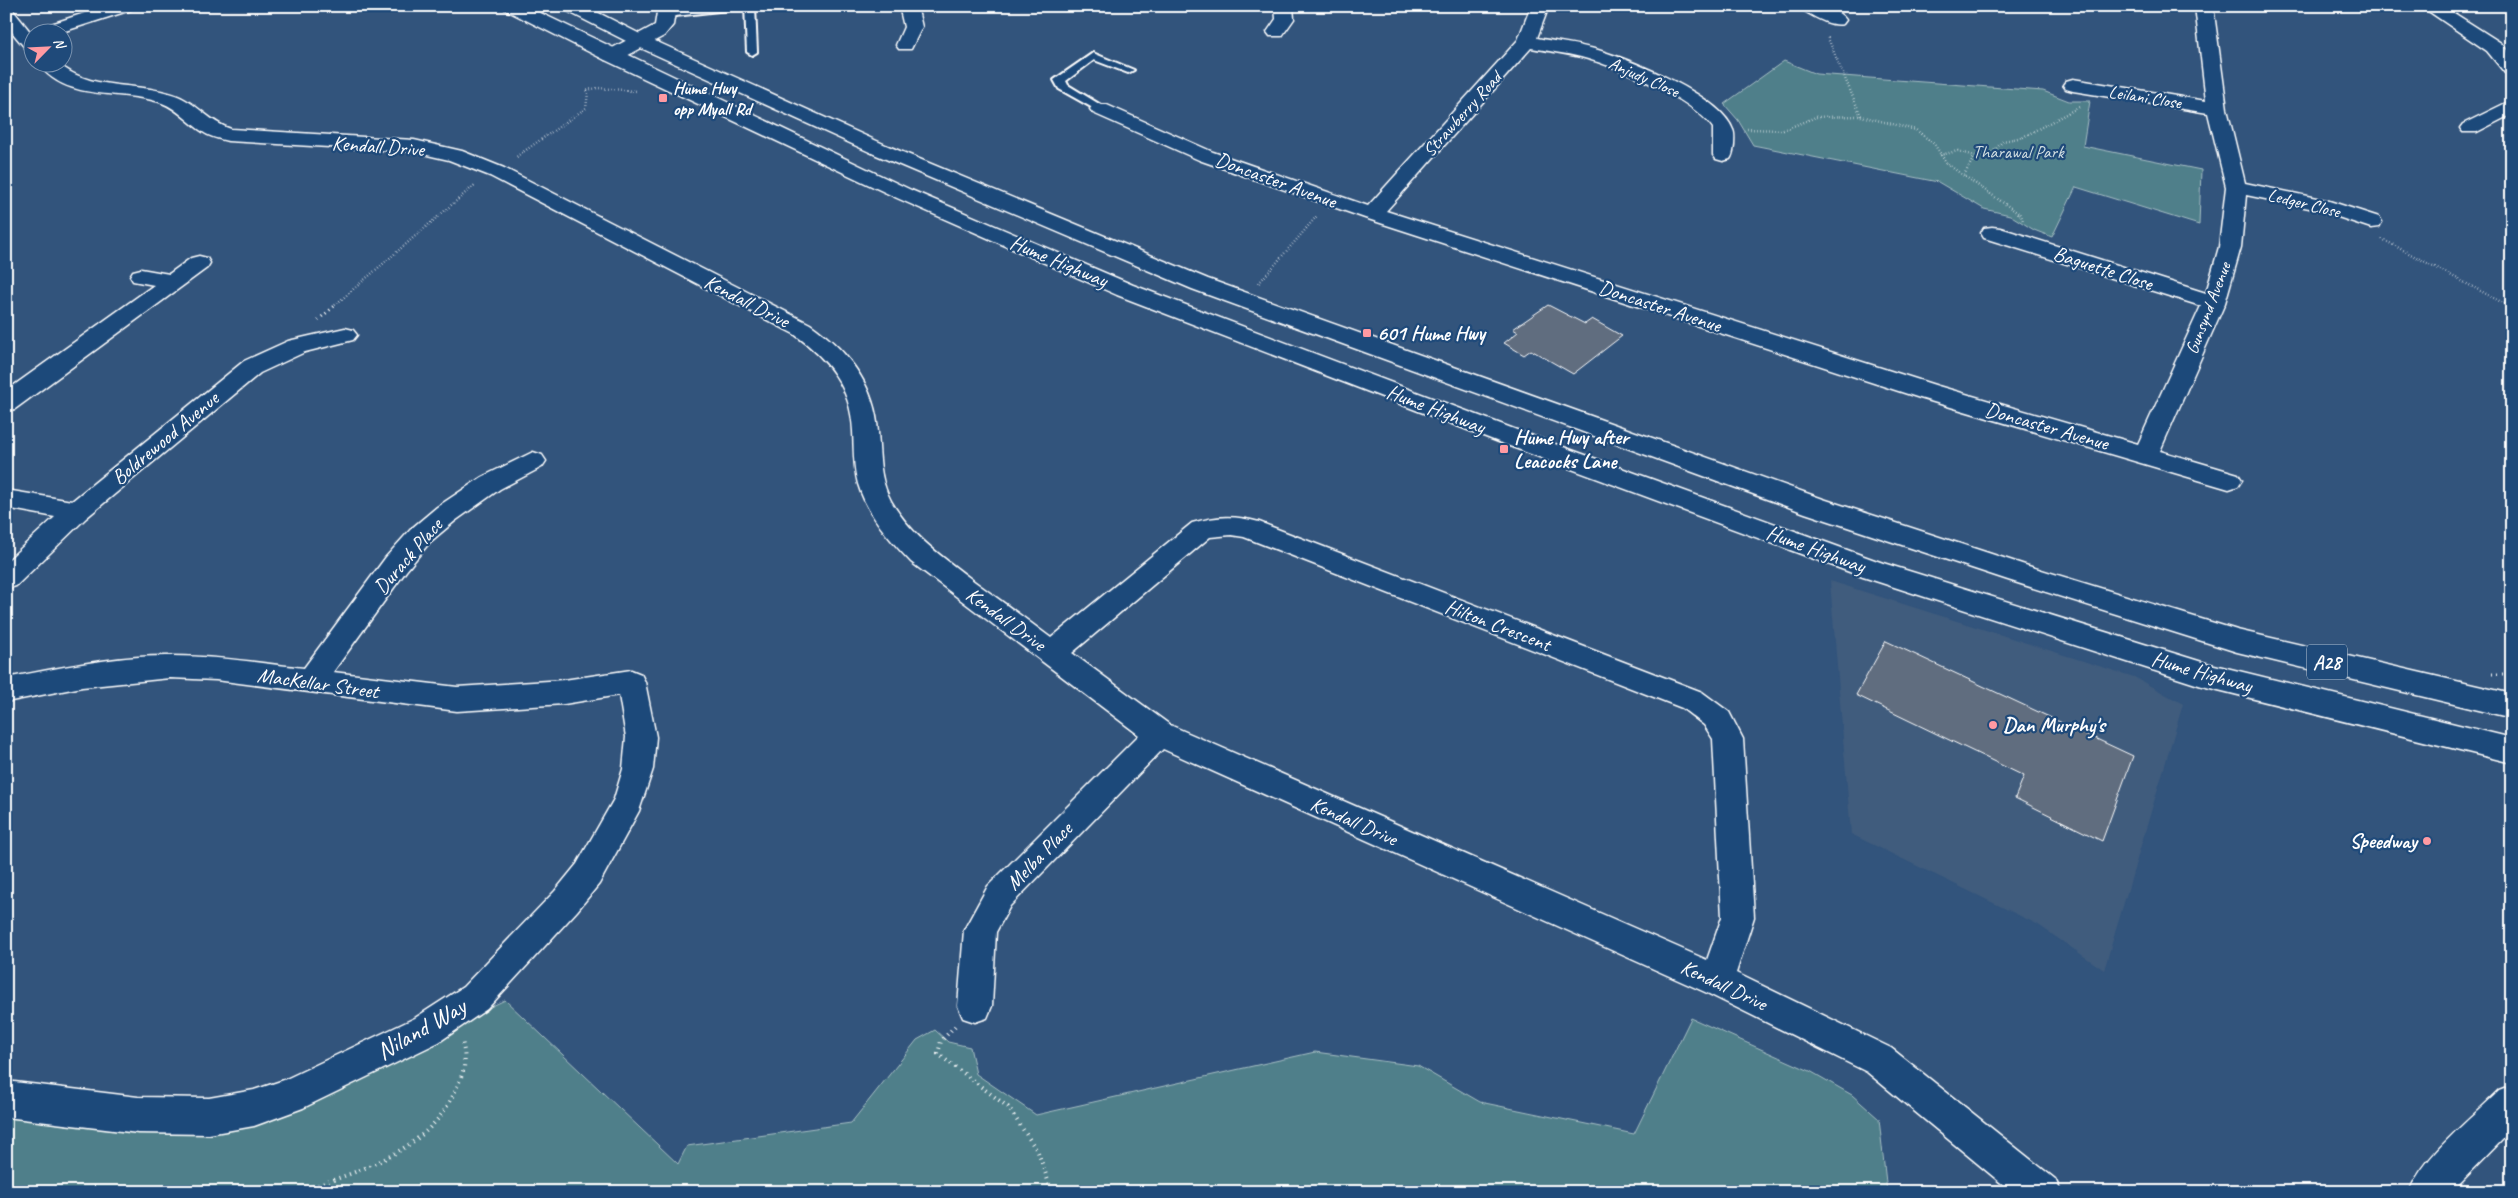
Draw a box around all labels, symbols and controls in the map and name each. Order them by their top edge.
north arrow [22,22,72,72]
text: N [50,35,70,52]
street label: Anjudy Close [1605,52,1684,103]
street label: Strawberry Road [1418,65,1508,161]
place label: Hume Hwy opp Myall Rd [673,77,754,120]
street label: Leilani Close [2107,80,2184,114]
marker: Hume Hwy opp Myall Rd [657,92,669,104]
street label: Kendall Drive [331,130,427,162]
park label: Tharawal Park [1972,141,2065,163]
street label: Doncaster Avenue [1212,146,1341,214]
street label: Ledger Close [2266,183,2344,223]
street label: Hume Highway [1006,229,1113,294]
street label: Baguette Close [2050,240,2157,297]
street label: Gunsynd Avenue [2180,258,2236,357]
street label: Kendall Drive [700,268,796,334]
street label: Doncaster Avenue [1596,274,1725,338]
place label: 601 Hume Hwy [1377,320,1488,346]
marker: 601 Hume Hwy [1361,327,1373,339]
street label: Hume Highway [1383,378,1491,440]
street label: Boldrewood Avenue [106,384,226,490]
street label: Doncaster Avenue [1982,396,2113,456]
place label: Hume Hwy after Leacocks Lane [1514,424,1631,474]
marker: Hume Hwy after Leacocks Lane [1498,443,1510,455]
street label: Durack Place [368,511,450,599]
street label: Hume Highway [1763,519,1871,579]
street label: Kendall Drive [961,581,1053,658]
street label: Hilton Crescent [1442,593,1556,658]
road number: A28 [2307,644,2347,680]
street label: Hume Highway [2149,645,2257,699]
street label: MacKellar Street [256,662,382,705]
place label: Dan Murphy's [2003,712,2108,739]
marker: Dan Murphy's [1987,719,1999,731]
street label: Kendall Drive [1307,790,1403,852]
street label: Melba Place [1000,815,1079,895]
place label: Speedway [2349,828,2419,854]
marker: Speedway [2421,835,2433,847]
street label: Kendall Drive [1677,954,1773,1017]
street label: Niland Way [370,989,474,1067]

